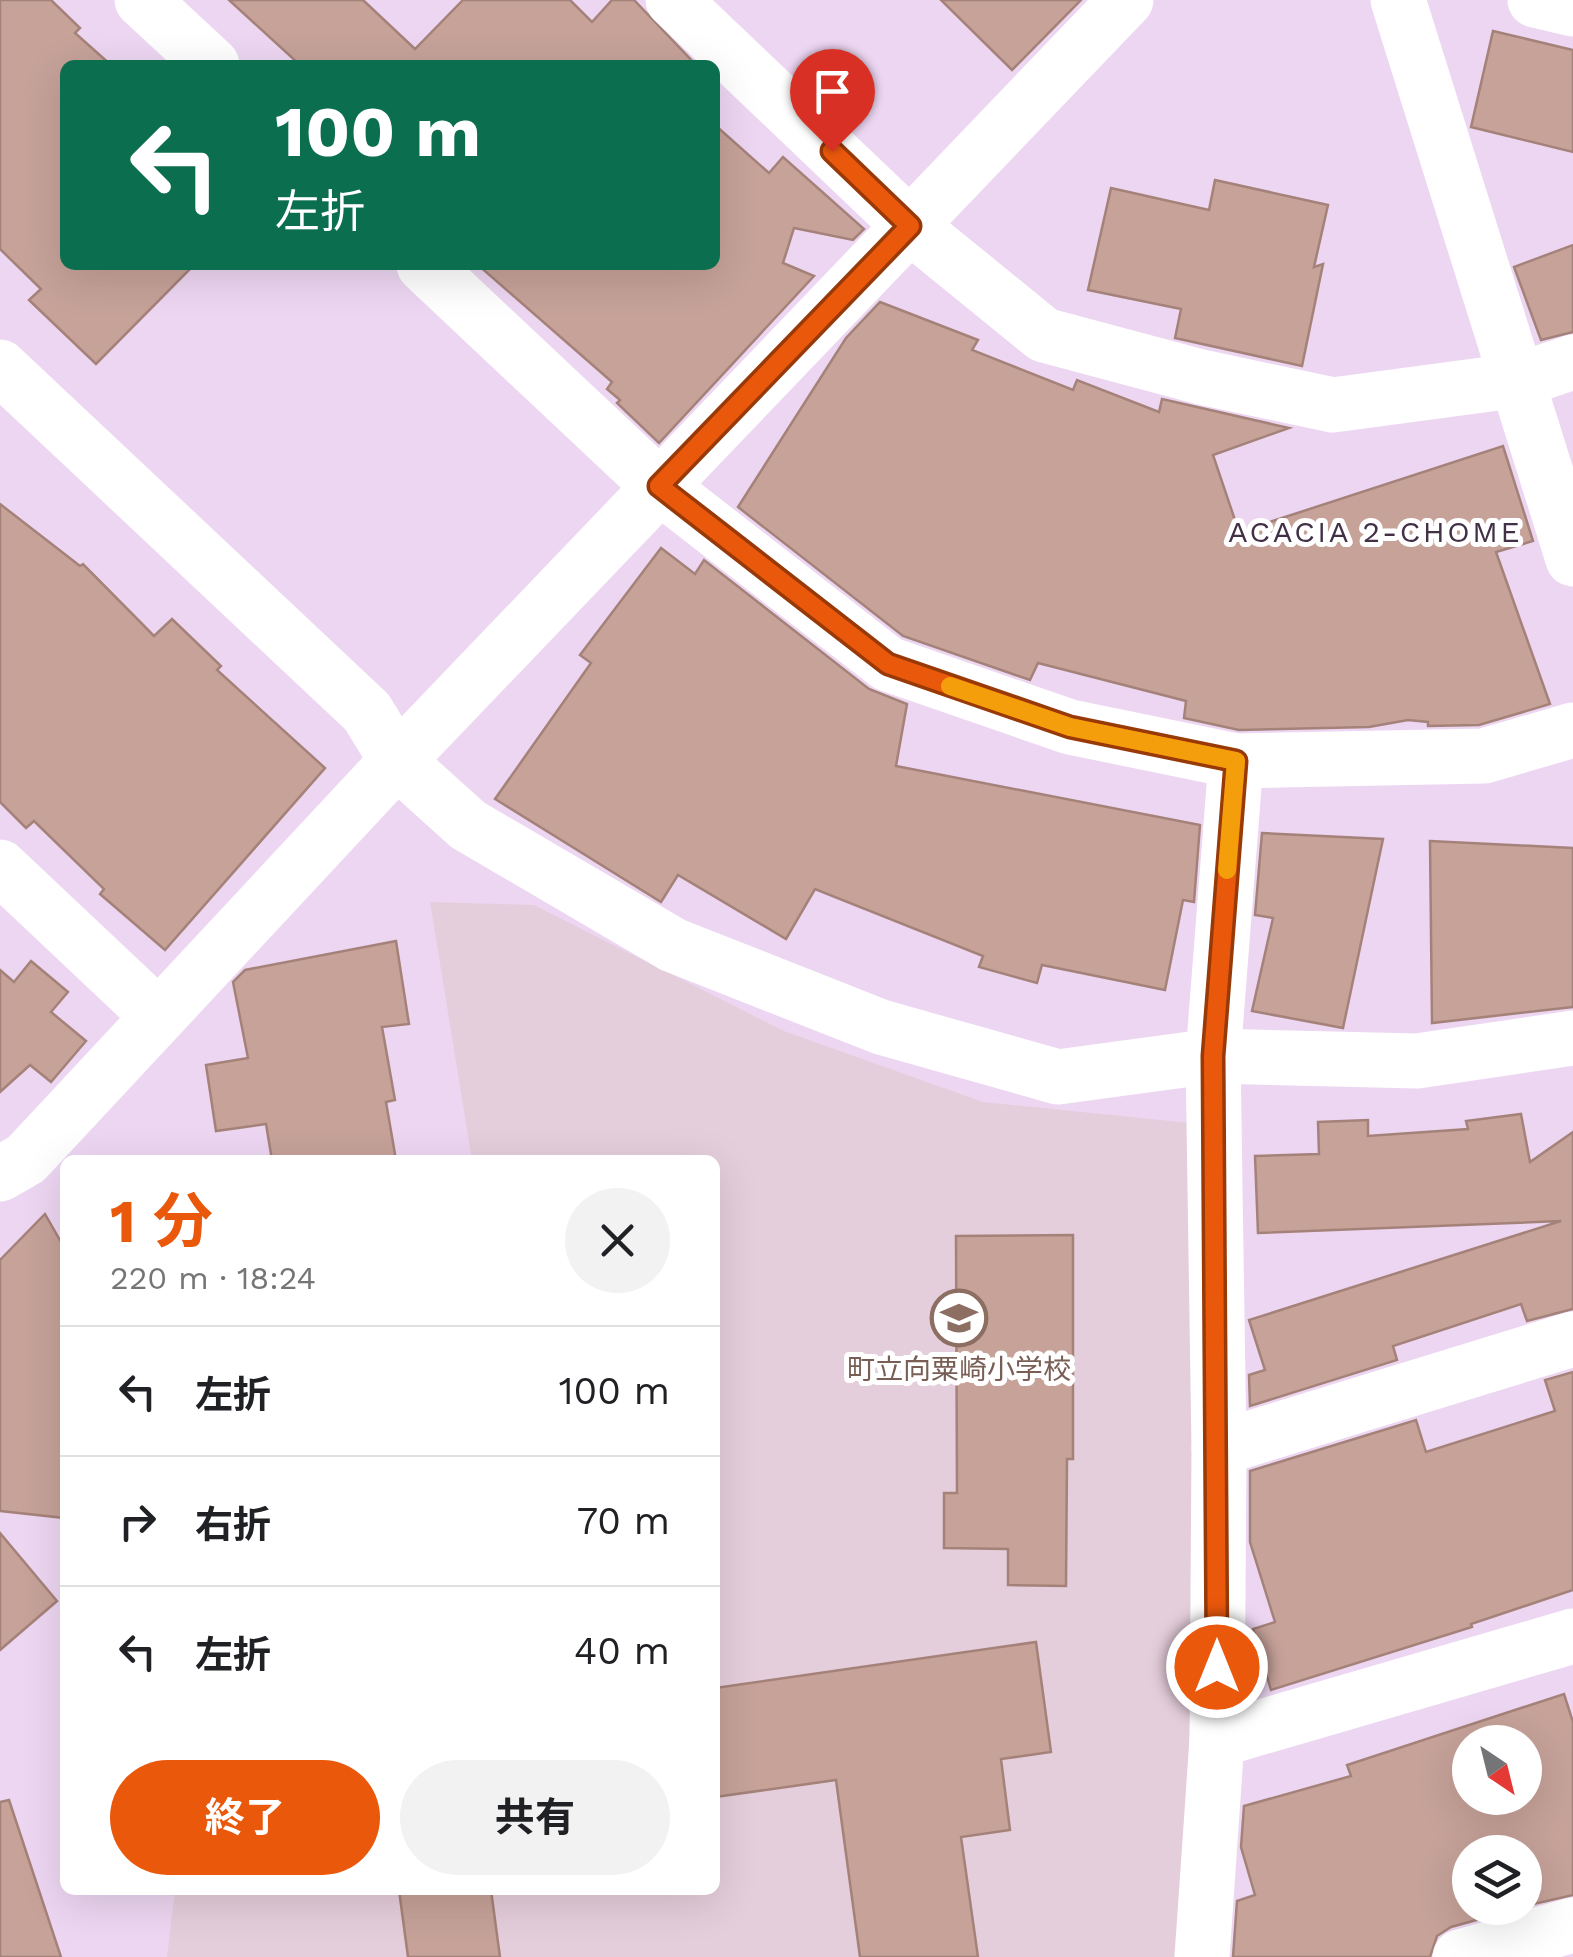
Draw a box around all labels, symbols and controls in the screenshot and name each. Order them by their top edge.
pin [790,49,875,152]
icon: arrive [805,64,860,119]
text: 100 m [275,91,481,173]
icon: left [110,100,240,230]
text: 左折 [275,185,365,238]
district label: ACACIA 2-CHOME [1228,514,1522,549]
text: 1 分 [110,1186,213,1257]
button: close [565,1188,670,1293]
text: 220 m · 18:24 [110,1259,316,1297]
school or university icon: 町立向粟崎小学校 [929,1288,989,1348]
place label: 町立向粟崎小学校 [847,1353,1071,1386]
icon: left [110,1364,165,1419]
text: 100 m [559,1369,670,1413]
text: 左折 [195,1373,271,1417]
icon: right [110,1494,165,1549]
text: 70 m [577,1499,670,1543]
text: 右折 [195,1503,271,1547]
position arrow [1165,1615,1269,1719]
icon: left [110,1624,165,1679]
text: 40 m [574,1629,670,1673]
text: 左折 [195,1633,271,1677]
north arrow [1452,1725,1542,1815]
map controls [1452,1725,1542,1925]
button: 終了 [110,1760,380,1875]
button: 共有 [400,1760,670,1875]
button: layers [1452,1835,1542,1925]

